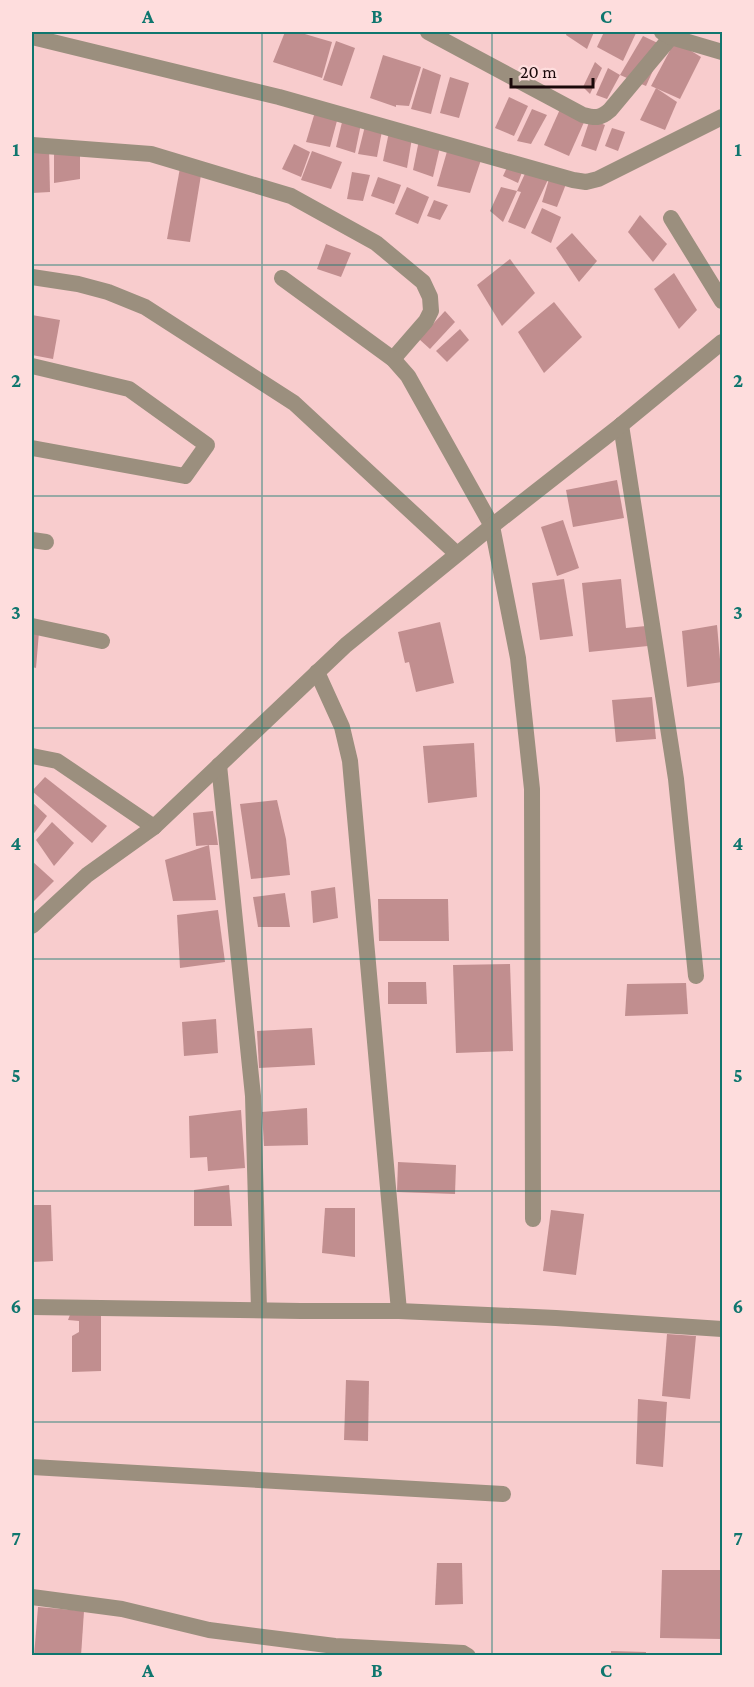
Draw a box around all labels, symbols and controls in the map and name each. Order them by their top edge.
text: A [141,5,155,27]
text: B [371,5,383,27]
text: C [600,5,612,27]
scale bar [511,51,594,89]
text: 20 m [520,62,557,82]
text: 1 [12,138,20,160]
text: 1 [734,138,742,160]
text: 2 [11,369,21,391]
text: 2 [733,369,743,391]
text: 3 [11,601,21,623]
text: 3 [733,601,743,623]
text: 4 [11,832,22,854]
text: 4 [733,832,744,854]
text: 5 [11,1064,21,1086]
text: 5 [733,1064,743,1086]
text: 6 [11,1295,21,1317]
text: 6 [733,1295,743,1317]
text: 7 [11,1527,21,1549]
text: 7 [733,1527,743,1549]
text: A [141,1659,155,1681]
text: B [371,1659,383,1681]
text: C [600,1659,612,1681]

